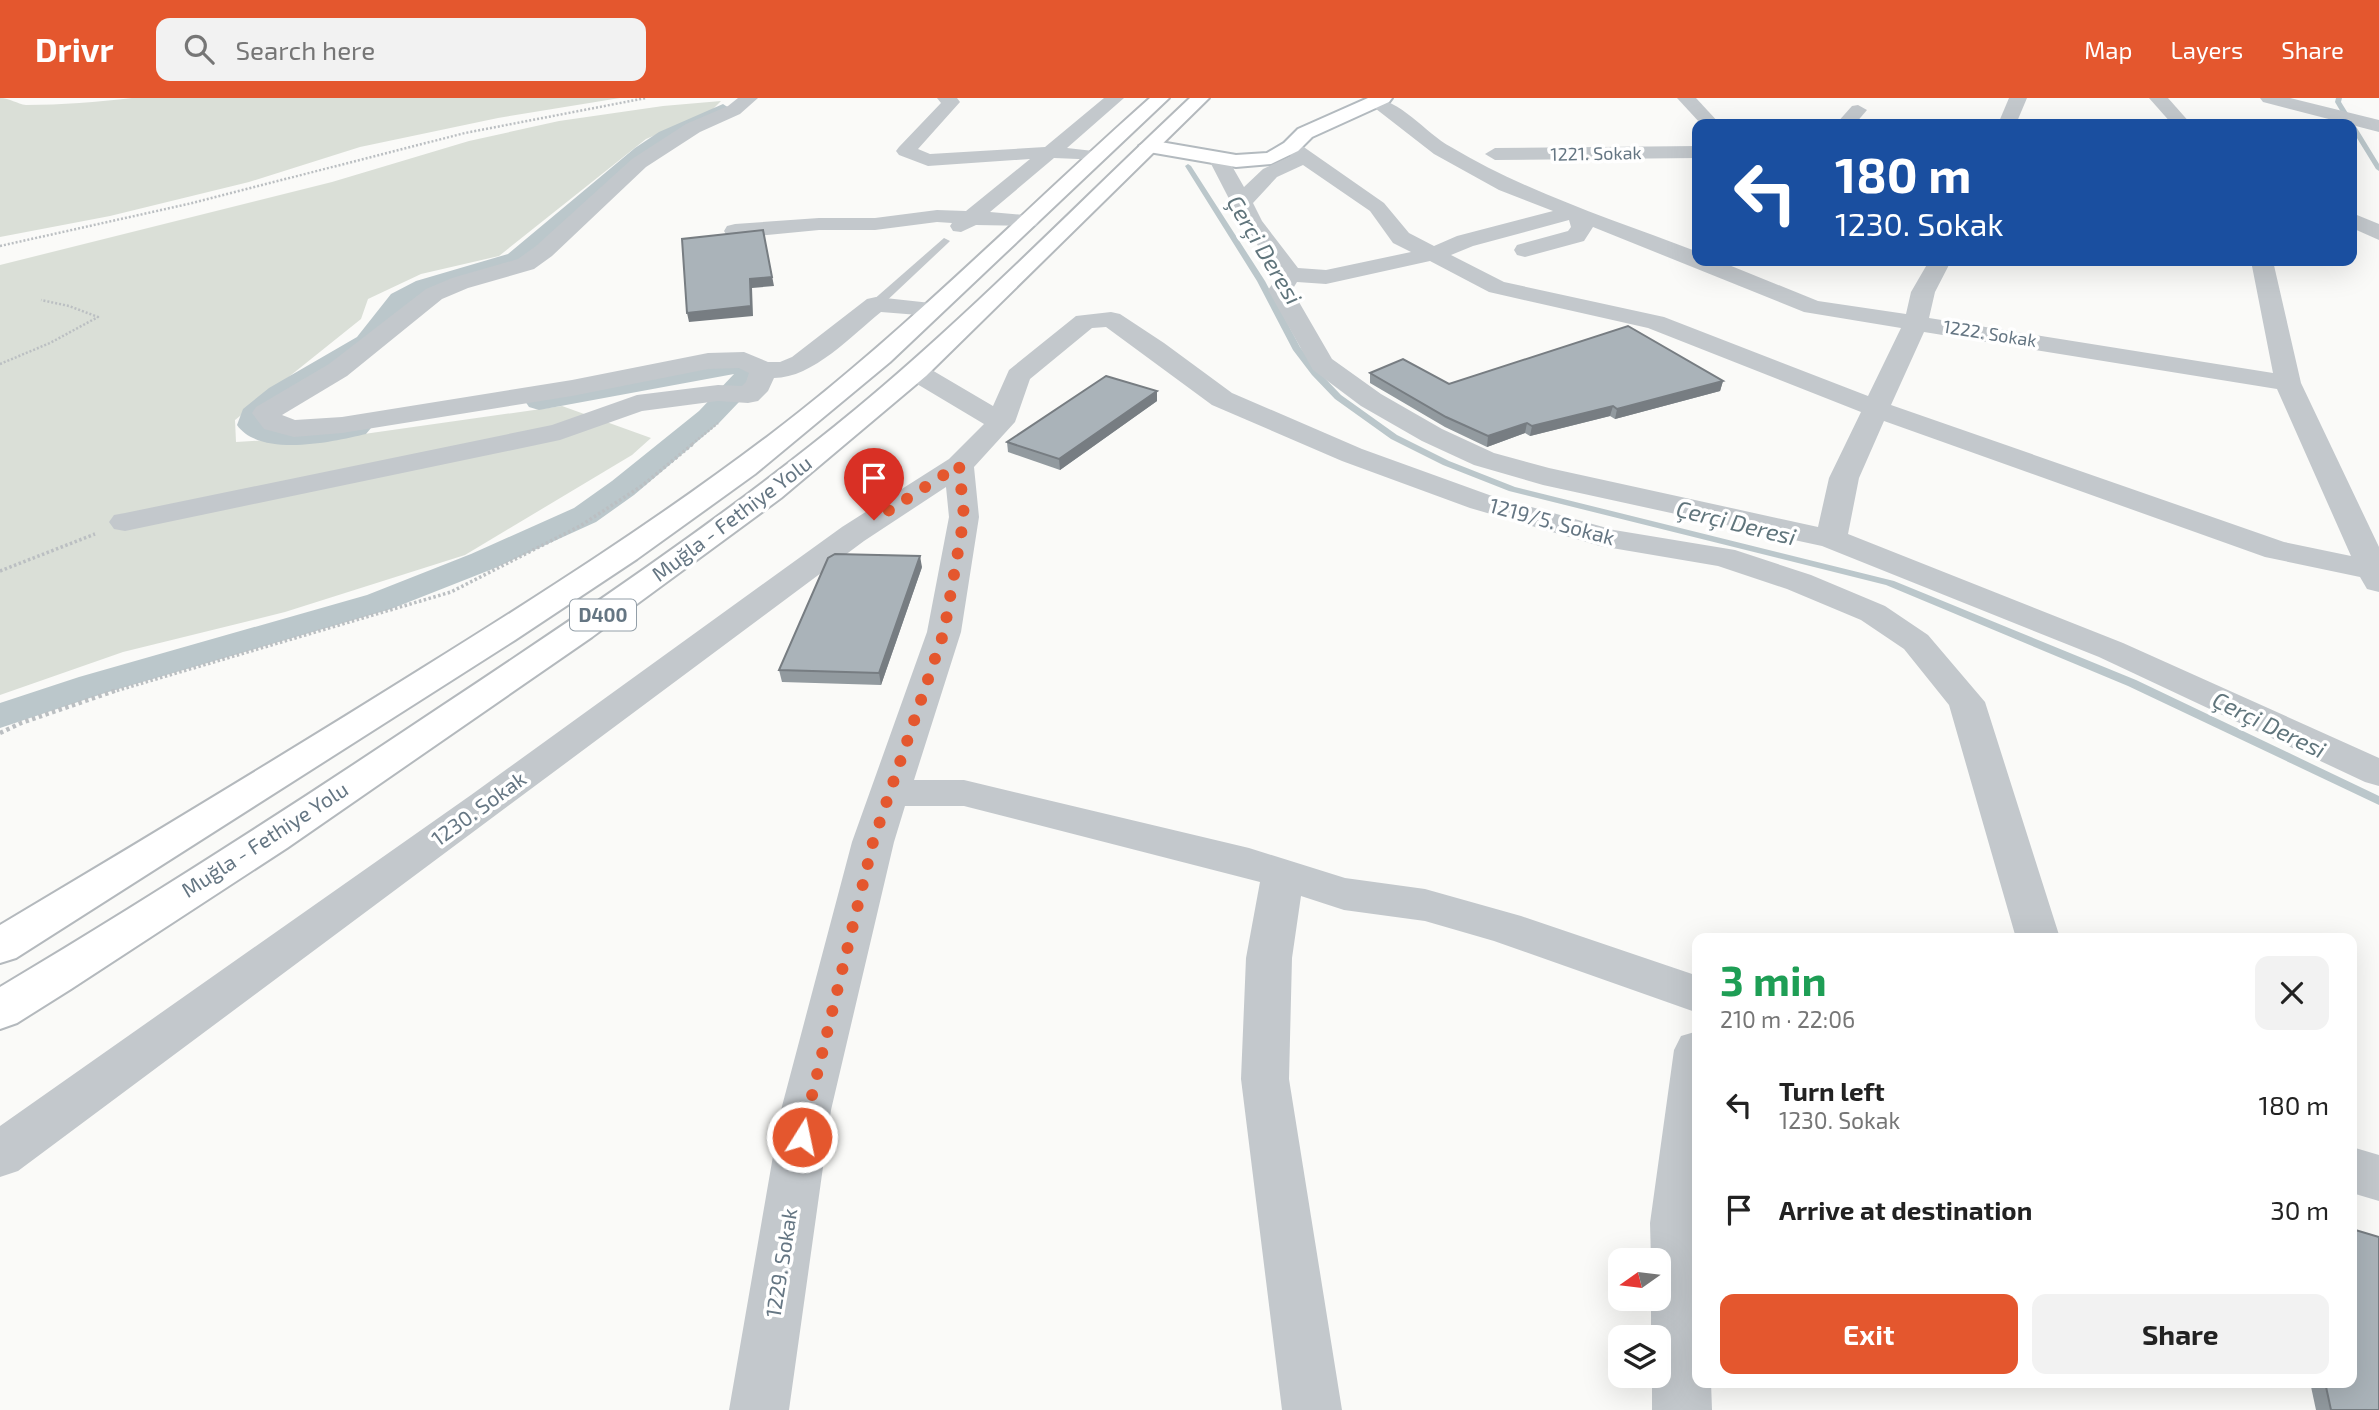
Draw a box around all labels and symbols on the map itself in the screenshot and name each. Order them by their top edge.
street label: 1221. Sokak [1550,141,1642,165]
water label: Çerçi Deresi [1221,190,1309,310]
street label: 1222. Sokak [1942,315,2038,351]
pin [844,448,904,520]
street label: Muğla - Fethiye Yolu [646,450,816,586]
street label: 1219/5. Sokak [1487,492,1618,549]
water label: Çerçi Deresi [1673,494,1799,551]
road number: D400 [570,600,636,630]
water label: Çerçi Deresi [2208,685,2331,765]
street label: 1230. Sokak [426,765,530,850]
street label: Muğla - Fethiye Yolu [176,776,352,902]
position arrow [765,1100,839,1174]
street label: 1229. Sokak [760,1206,802,1319]
north arrow [1608,1248,1671,1311]

